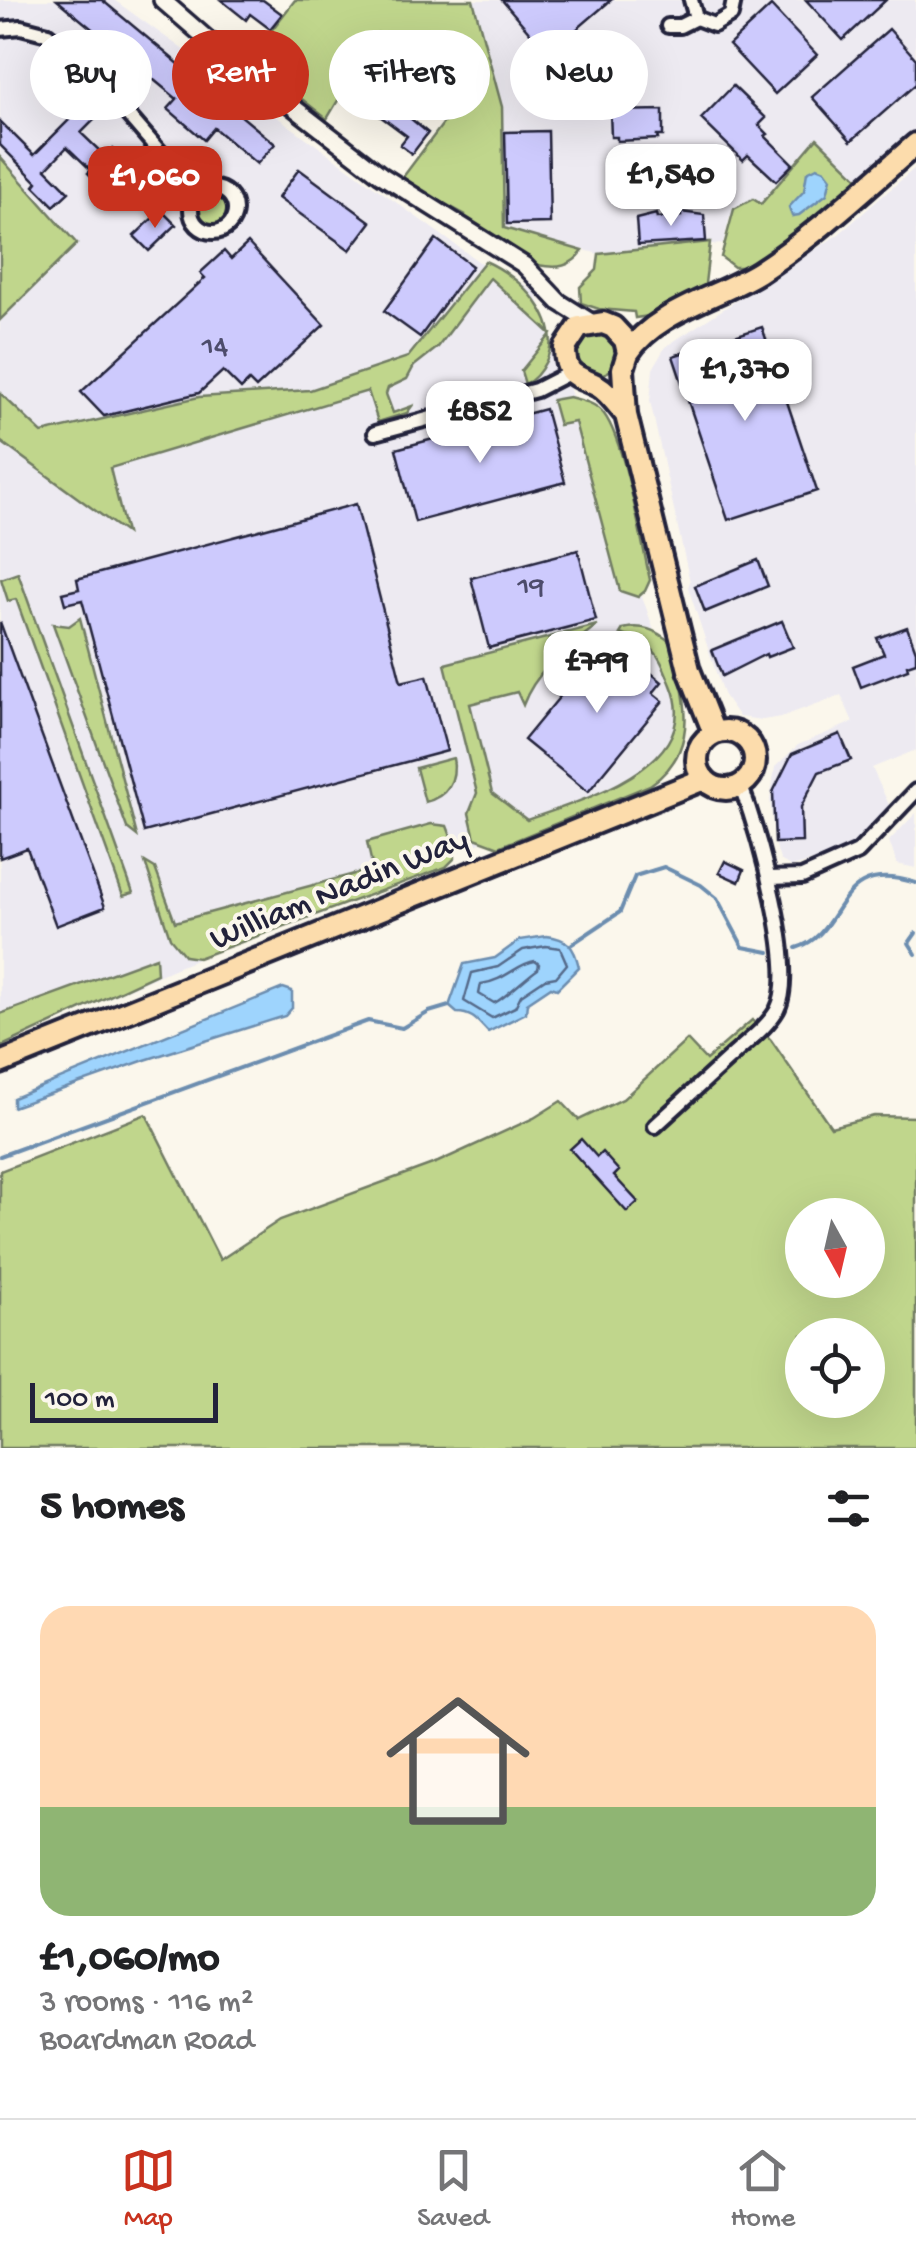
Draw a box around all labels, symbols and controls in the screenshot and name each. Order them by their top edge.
chip: Buy [30,30,152,120]
chip: Rent [172,30,309,120]
chip: Filters [329,30,490,120]
chip: New [510,30,648,120]
pin: £1,540 [590,144,752,229]
pin: £1,060 [74,146,236,231]
text: £1,540 [627,157,715,195]
text: £1,060 [110,159,200,197]
house number: 14 [201,331,228,366]
pin: £1,370 [664,339,826,424]
text: £1,370 [701,352,789,390]
pin: £852 [421,381,539,466]
text: £852 [448,394,512,432]
house number: 19 [516,571,545,606]
pin: £799 [538,631,656,716]
text: £799 [566,644,628,682]
street label: William Nadin Way [205,821,475,961]
north arrow [785,1198,885,1298]
map controls [785,1198,885,1418]
button: locate [785,1318,885,1418]
scale bar [30,1378,218,1422]
text: 100 m [45,1384,115,1417]
icon: filters [821,1481,876,1536]
text: 5 homes [40,1484,183,1533]
icon: home [368,1671,548,1851]
text: £1,060/mo [40,1936,219,1985]
text: 3 rooms · 116 m² [40,1985,253,2023]
text: Boardman Road [40,2023,254,2061]
tab: Map [121,2143,176,2236]
tab: Saved [417,2143,489,2236]
tab: Home [730,2143,795,2236]

